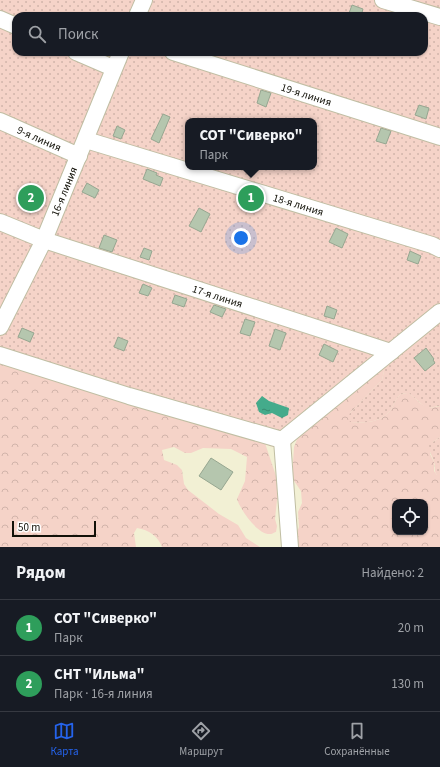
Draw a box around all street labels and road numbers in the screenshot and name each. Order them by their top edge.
street label: 19-я линия [279,80,333,110]
street label: 9-я линия [15,123,64,155]
street label: 16-я линия [48,165,81,219]
street label: 18-я линия [271,190,325,220]
street label: 17-я линия [190,281,245,312]

